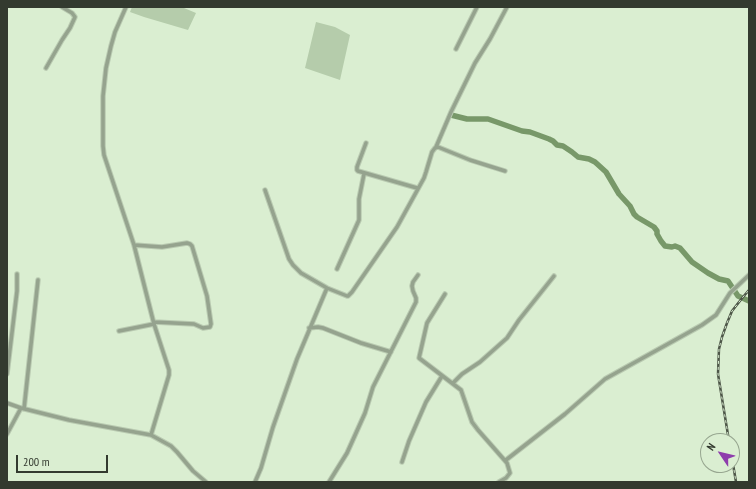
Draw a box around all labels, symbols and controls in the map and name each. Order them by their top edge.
north arrow [700,433,740,473]
text: N [704,440,718,453]
scale bar [18,447,110,473]
text: 200 m [23,454,50,469]

